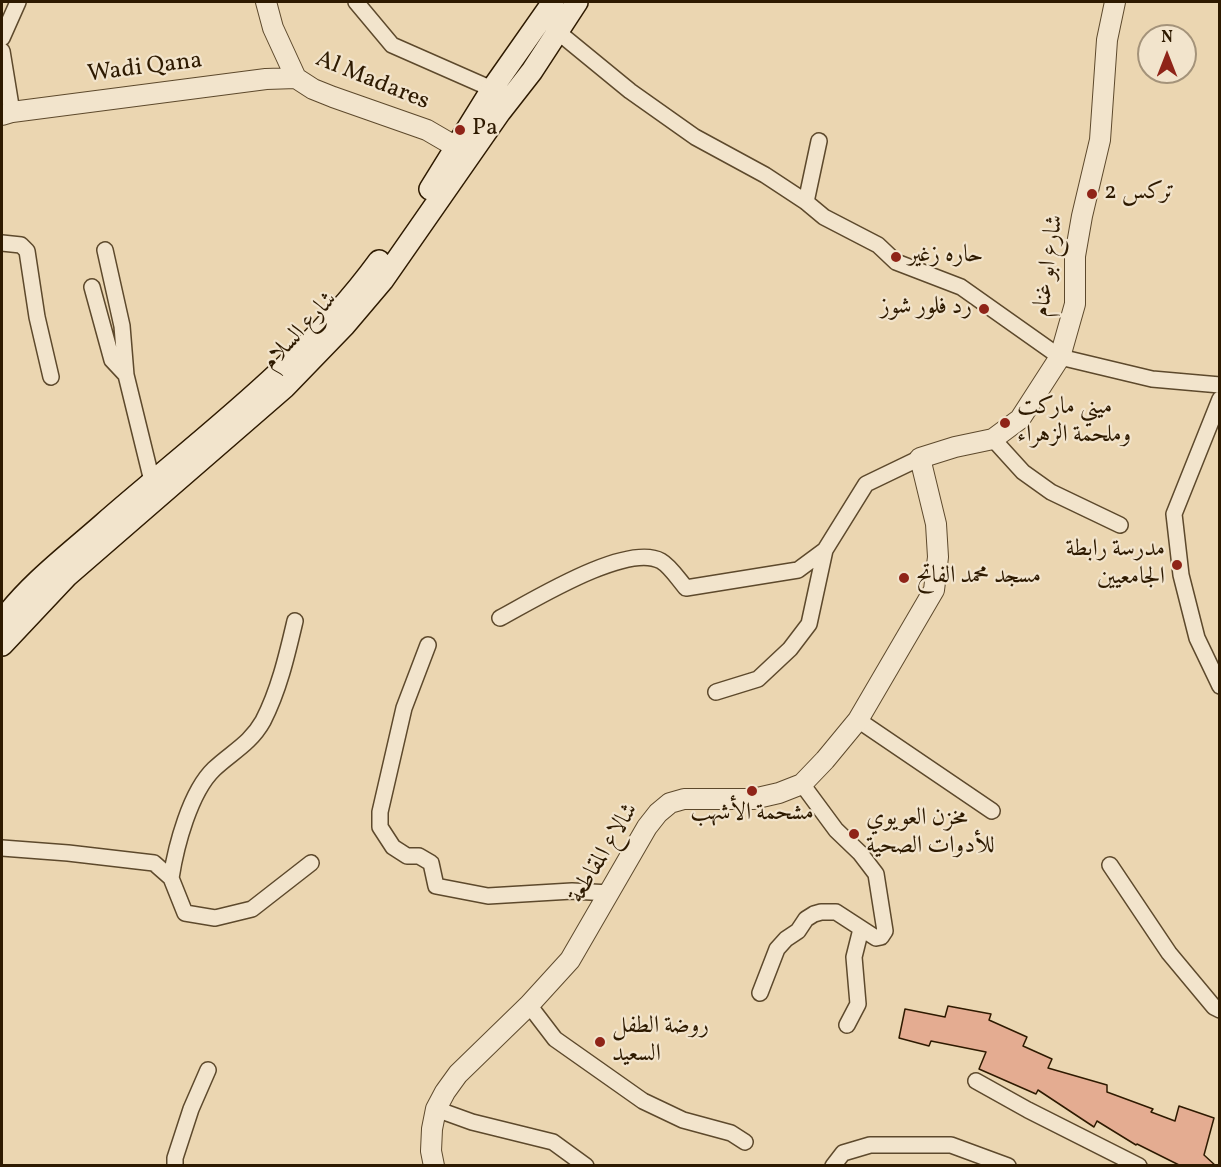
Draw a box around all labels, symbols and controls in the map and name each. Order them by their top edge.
north arrow [1137,24,1197,84]
text: N [1161,27,1173,49]
street label: Al Madares [311,46,433,118]
street label: Wadi Qana [86,48,204,90]
place label: Pa [472,116,498,144]
marker: Pa [453,123,467,137]
place label: تركس 2 [1104,180,1175,208]
marker: تركس 2 [1085,187,1099,201]
street label: شارع ابو غنام [1029,213,1071,319]
place label: حاره زغير [908,243,983,271]
marker: حاره زغير [889,250,903,264]
street label: شارع السلام [257,287,345,377]
place label: رد فلور شوز [880,295,972,323]
marker: رد فلور شوز [977,302,991,316]
place label: ميني ماركت وملحمة الزهراء [1017,395,1131,451]
marker: ميني ماركت وملحمة الزهراء [998,416,1012,430]
place label: مدرسة رابطة الجامعيين [1066,537,1165,593]
marker: مدرسة رابطة الجامعيين [1170,558,1184,572]
place label: مسجد محمد الفاتح [916,564,1041,592]
marker: مسجد محمد الفاتح [897,571,911,585]
marker: مشحمة الأشهب [745,784,759,798]
street label: شالاع المقاطعة [564,799,646,909]
place label: مشحمة الأشهب [690,801,814,829]
place label: مخزن العويوي للأدوات الصحية [866,806,995,862]
marker: مخزن العويوي للأدوات الصحية [847,827,861,841]
place label: روضة الطفل السعيد [612,1014,709,1070]
marker: روضة الطفل السعيد [593,1035,607,1049]

